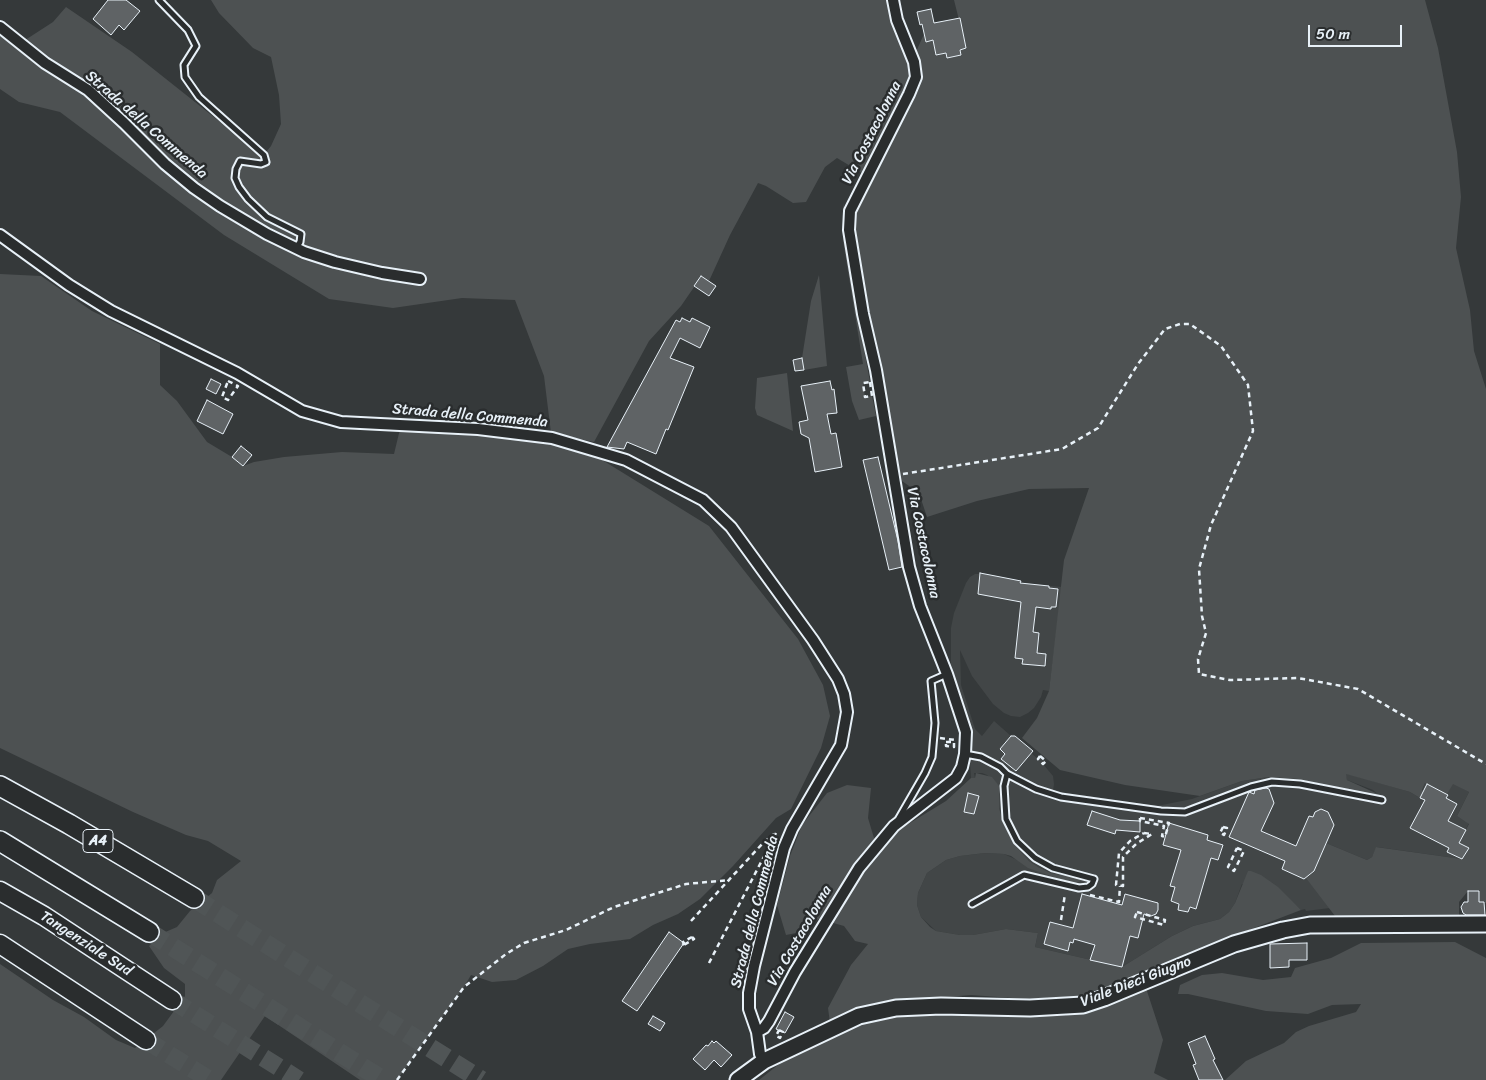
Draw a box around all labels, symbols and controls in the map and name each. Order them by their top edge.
scale bar [1311,15,1405,47]
text: 50 m [1316,21,1350,47]
street label: Strada della Commenda [81,67,211,183]
street label: Via Costacolonna [838,79,906,187]
street label: Strada della Commenda [392,400,548,432]
street label: Via Costacolonna [902,486,944,600]
road number: A4 [83,829,113,852]
street label: Strada della Commenda [727,834,783,990]
street label: Via Costacolonna [764,883,836,989]
street label: Tangenziale Sud [37,908,135,980]
street label: Viale Dieci Giugno [1078,953,1194,1011]

